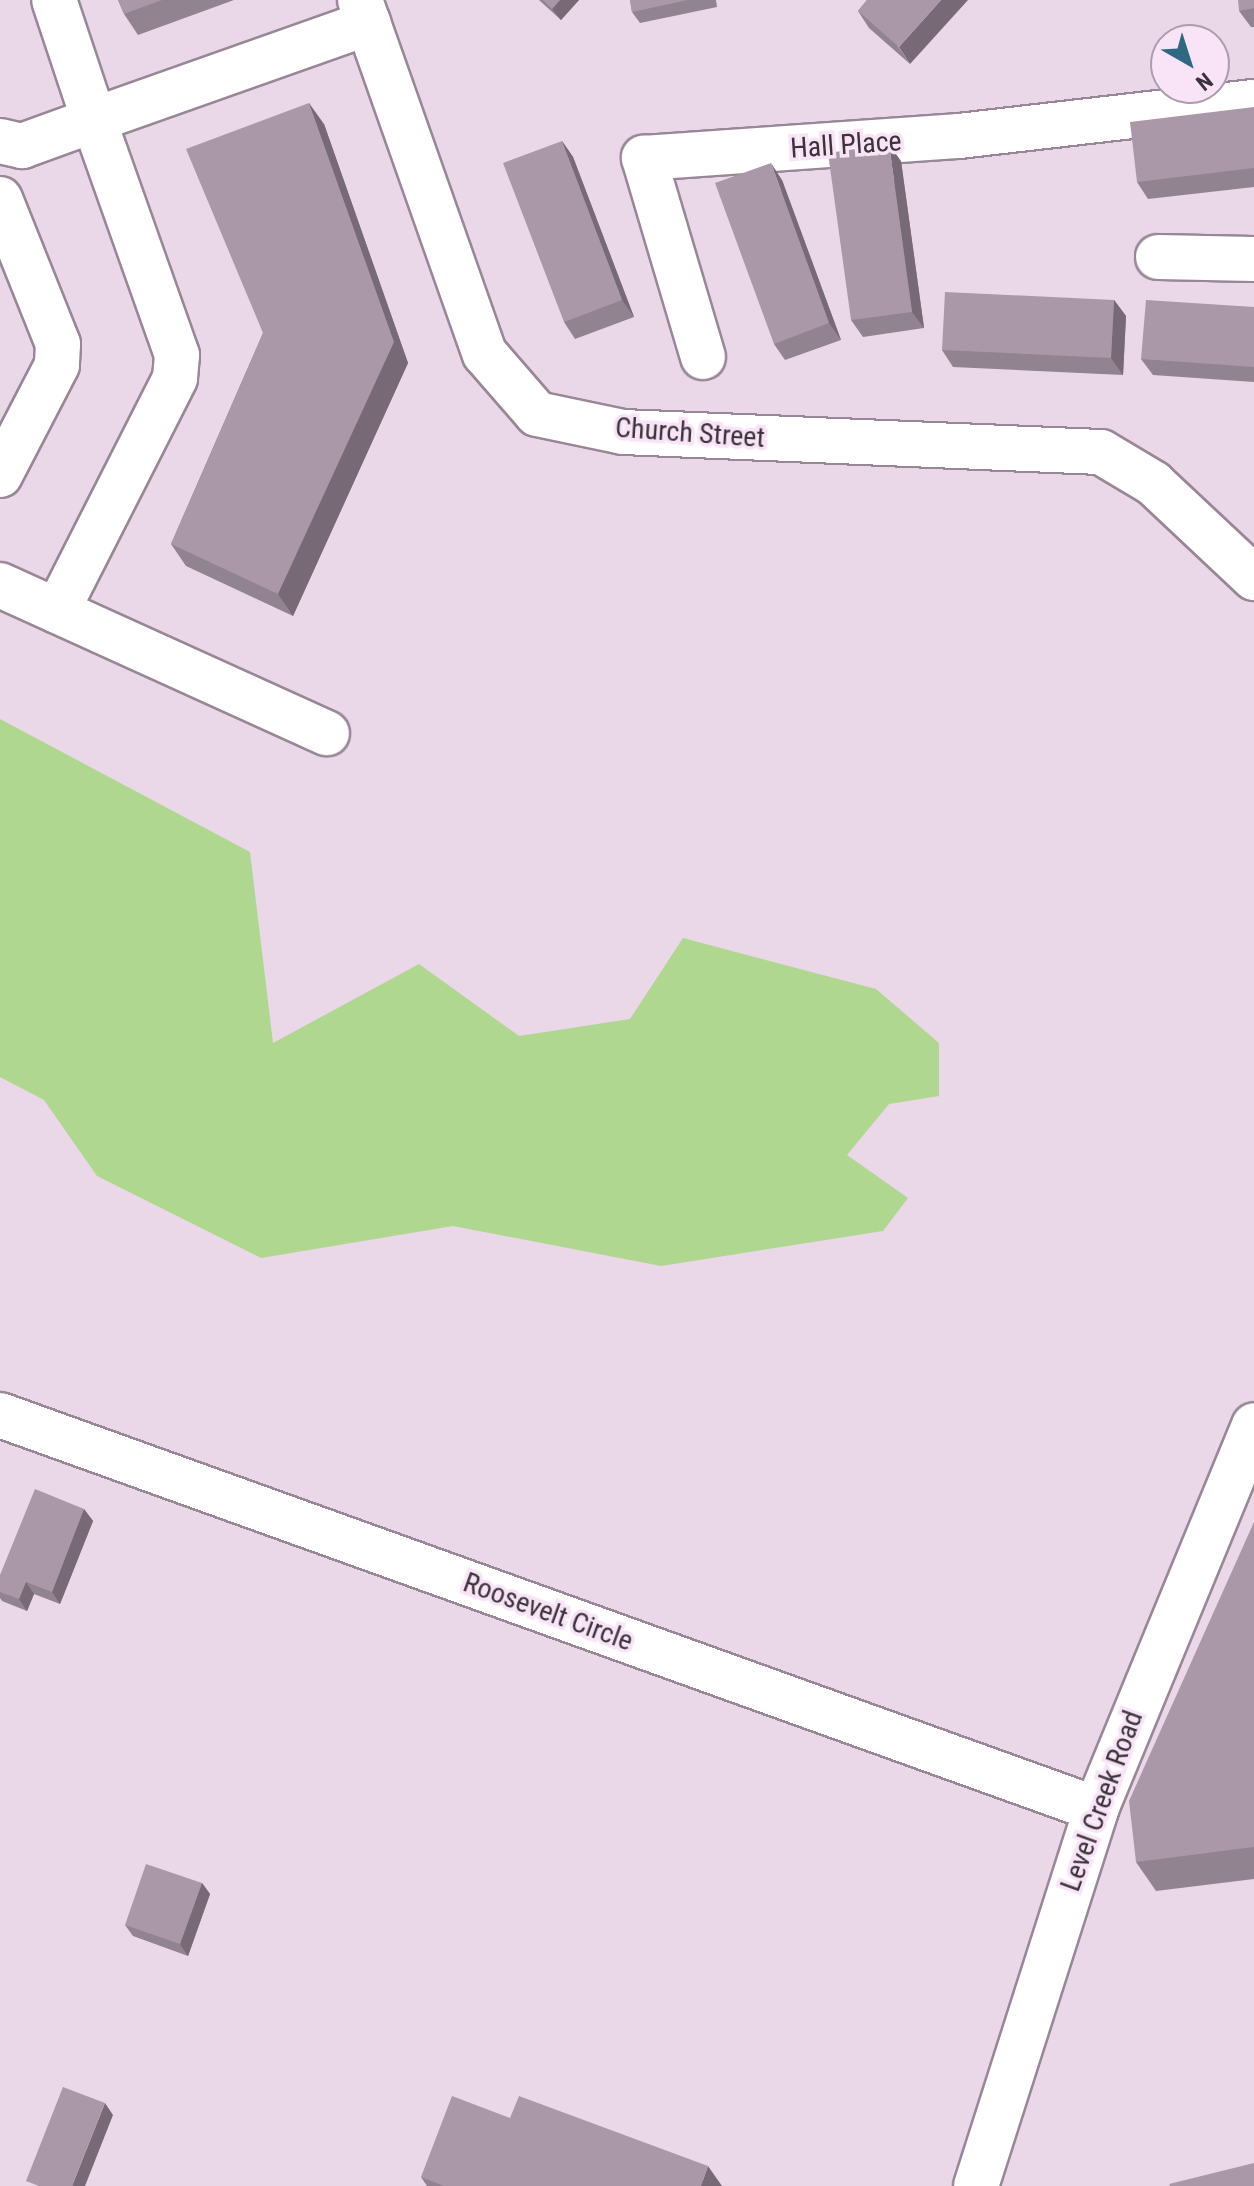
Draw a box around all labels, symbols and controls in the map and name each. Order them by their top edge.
north arrow [1150,24,1230,104]
text: N [1191,68,1217,95]
street label: Hall Place [789,124,903,166]
street label: Church Street [614,411,766,455]
street label: Roosevelt Circle [459,1566,637,1658]
street label: Level Creek Road [1054,1706,1150,1896]

